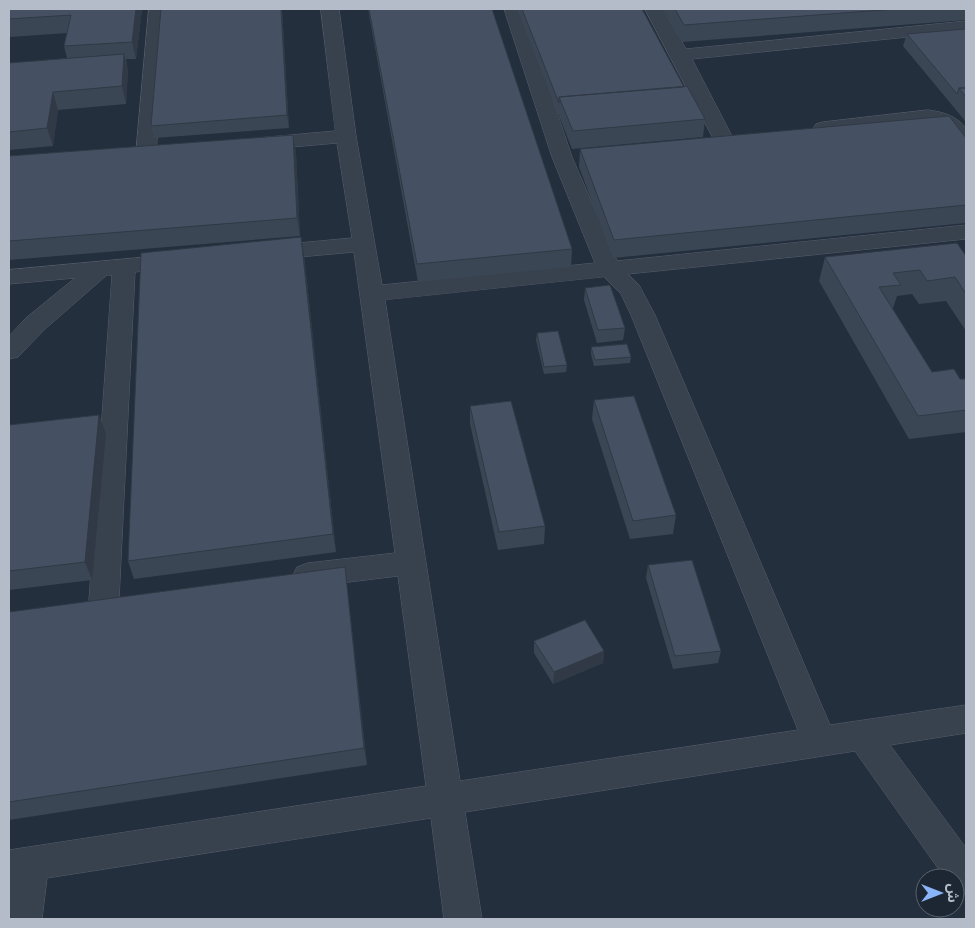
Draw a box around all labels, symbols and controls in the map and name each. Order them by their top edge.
north arrow [915,868,965,918]
text: ش [944,883,962,903]

